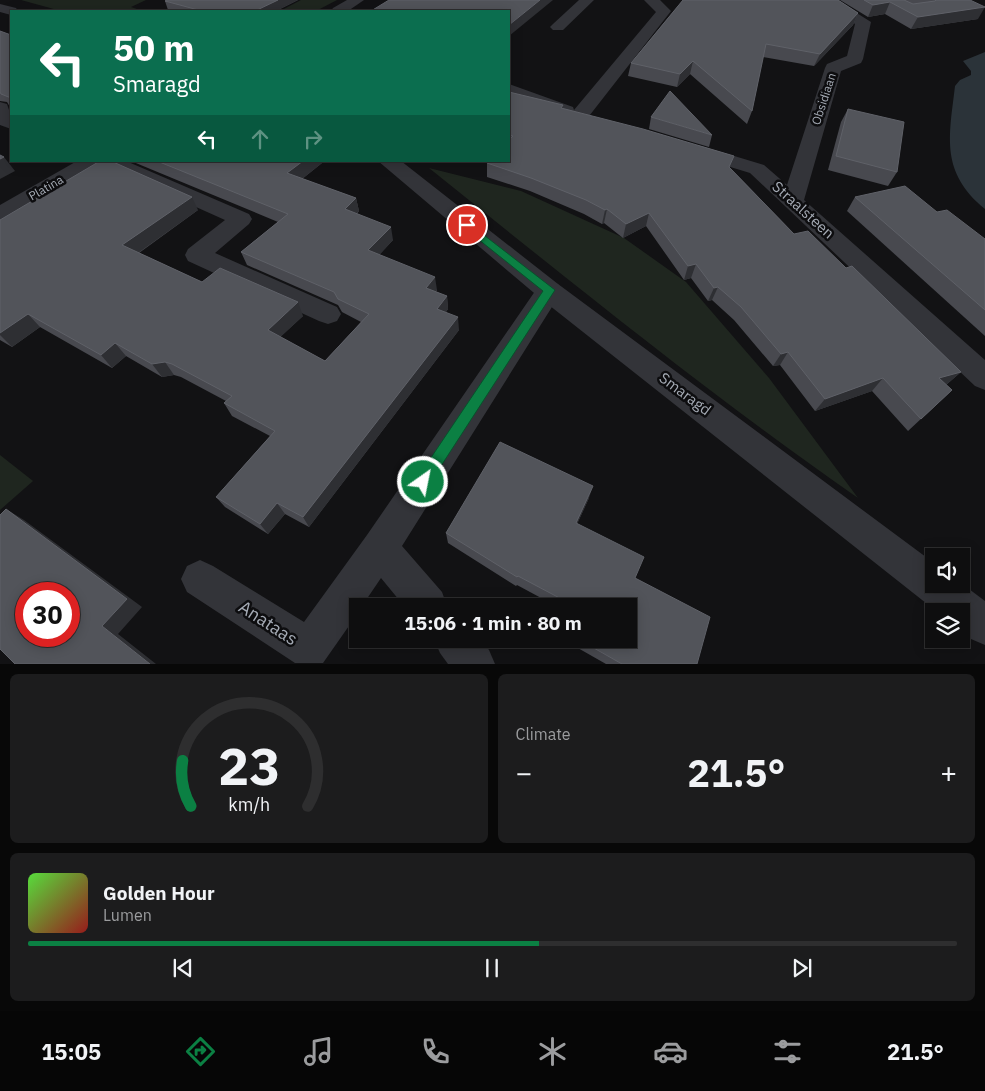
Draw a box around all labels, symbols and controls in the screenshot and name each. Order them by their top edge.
text: 50 m [113,25,195,71]
icon: left [30,30,95,95]
text: Smaragd [113,69,201,98]
street label: Obsidiaan [808,71,839,127]
icon: left [193,125,221,153]
icon: ahead [246,125,274,153]
icon: right [299,125,327,153]
street label: Platina [26,171,66,203]
street label: Straalsteen [768,177,838,242]
pin [446,204,488,246]
icon: arrive [453,211,481,239]
street label: Smaragd [656,368,715,419]
position arrow [396,455,448,507]
map controls [925,548,970,648]
button: sound [925,548,970,593]
speed limit sign: 30 [15,582,80,647]
street label: Anataas [234,595,302,650]
button: layers [925,603,970,648]
text: 15:06 · 1 min · 80 m [404,611,582,635]
text: Climate [516,724,571,744]
text: 23 [218,732,280,799]
text: 21.5° [687,748,785,797]
text: − [516,754,532,791]
text: + [940,754,957,791]
text: km/h [228,793,270,816]
text: Golden Hour [103,881,215,905]
text: Lumen [103,905,152,925]
icon: previous [169,954,197,982]
icon: pause [478,954,506,982]
icon: next [788,954,816,982]
icon: directions [183,1034,218,1069]
icon: music [301,1034,336,1069]
icon: phone [418,1034,453,1069]
icon: climate [535,1034,570,1069]
icon: car [653,1034,688,1069]
icon: filters [770,1034,805,1069]
text: 15:05 [41,1037,101,1066]
text: 21.5° [887,1037,944,1066]

